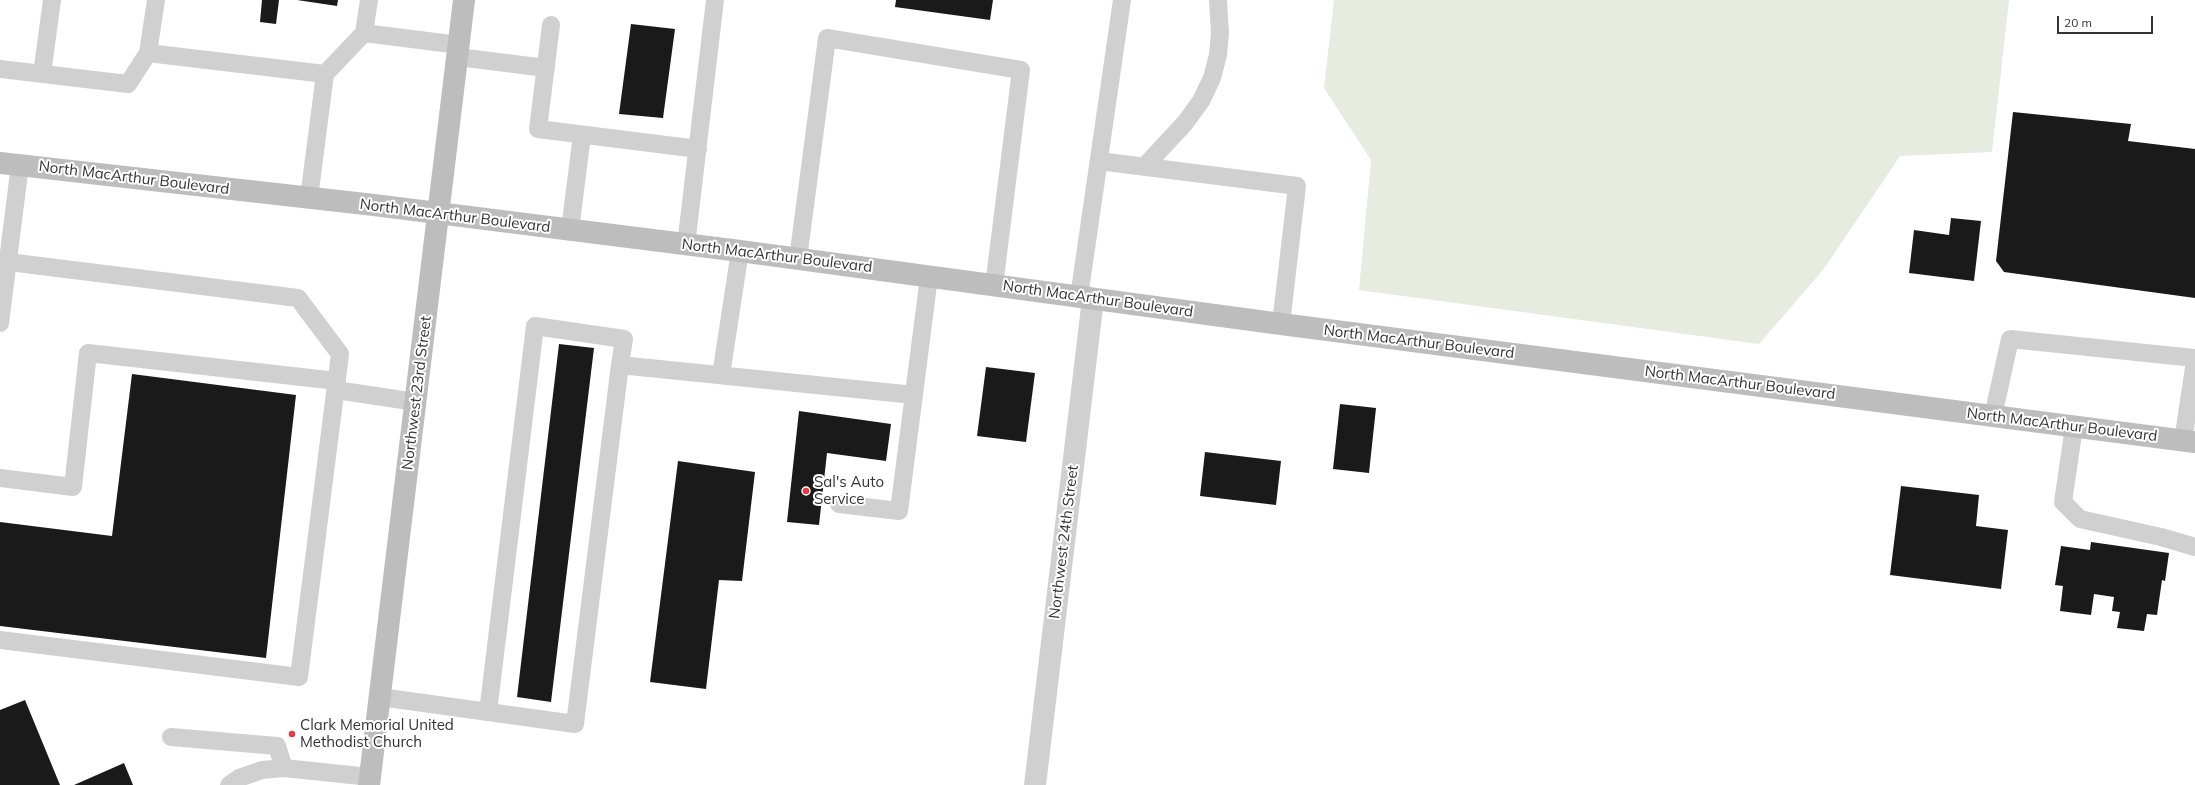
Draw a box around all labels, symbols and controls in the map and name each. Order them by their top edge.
scale bar [2059,8,2155,34]
text: 20 m [2064,15,2092,30]
street label: North MacArthur Boulevard [38,157,230,199]
street label: North MacArthur Boulevard [359,195,551,237]
street label: North MacArthur Boulevard [681,235,873,277]
street label: North MacArthur Boulevard [1002,277,1194,321]
street label: Northwest 23rd Street [399,315,435,471]
street label: North MacArthur Boulevard [1323,321,1515,363]
street label: North MacArthur Boulevard [1644,362,1836,404]
street label: North MacArthur Boulevard [1966,404,2158,446]
street label: Northwest 24th Street [1046,464,1082,620]
place label: Sal's Auto Service [814,473,884,508]
marker: Sal's Auto Service [801,486,811,496]
place label: Clark Memorial United Methodist Church [300,716,454,751]
marker: Clark Memorial United Methodist Church [287,729,297,739]

